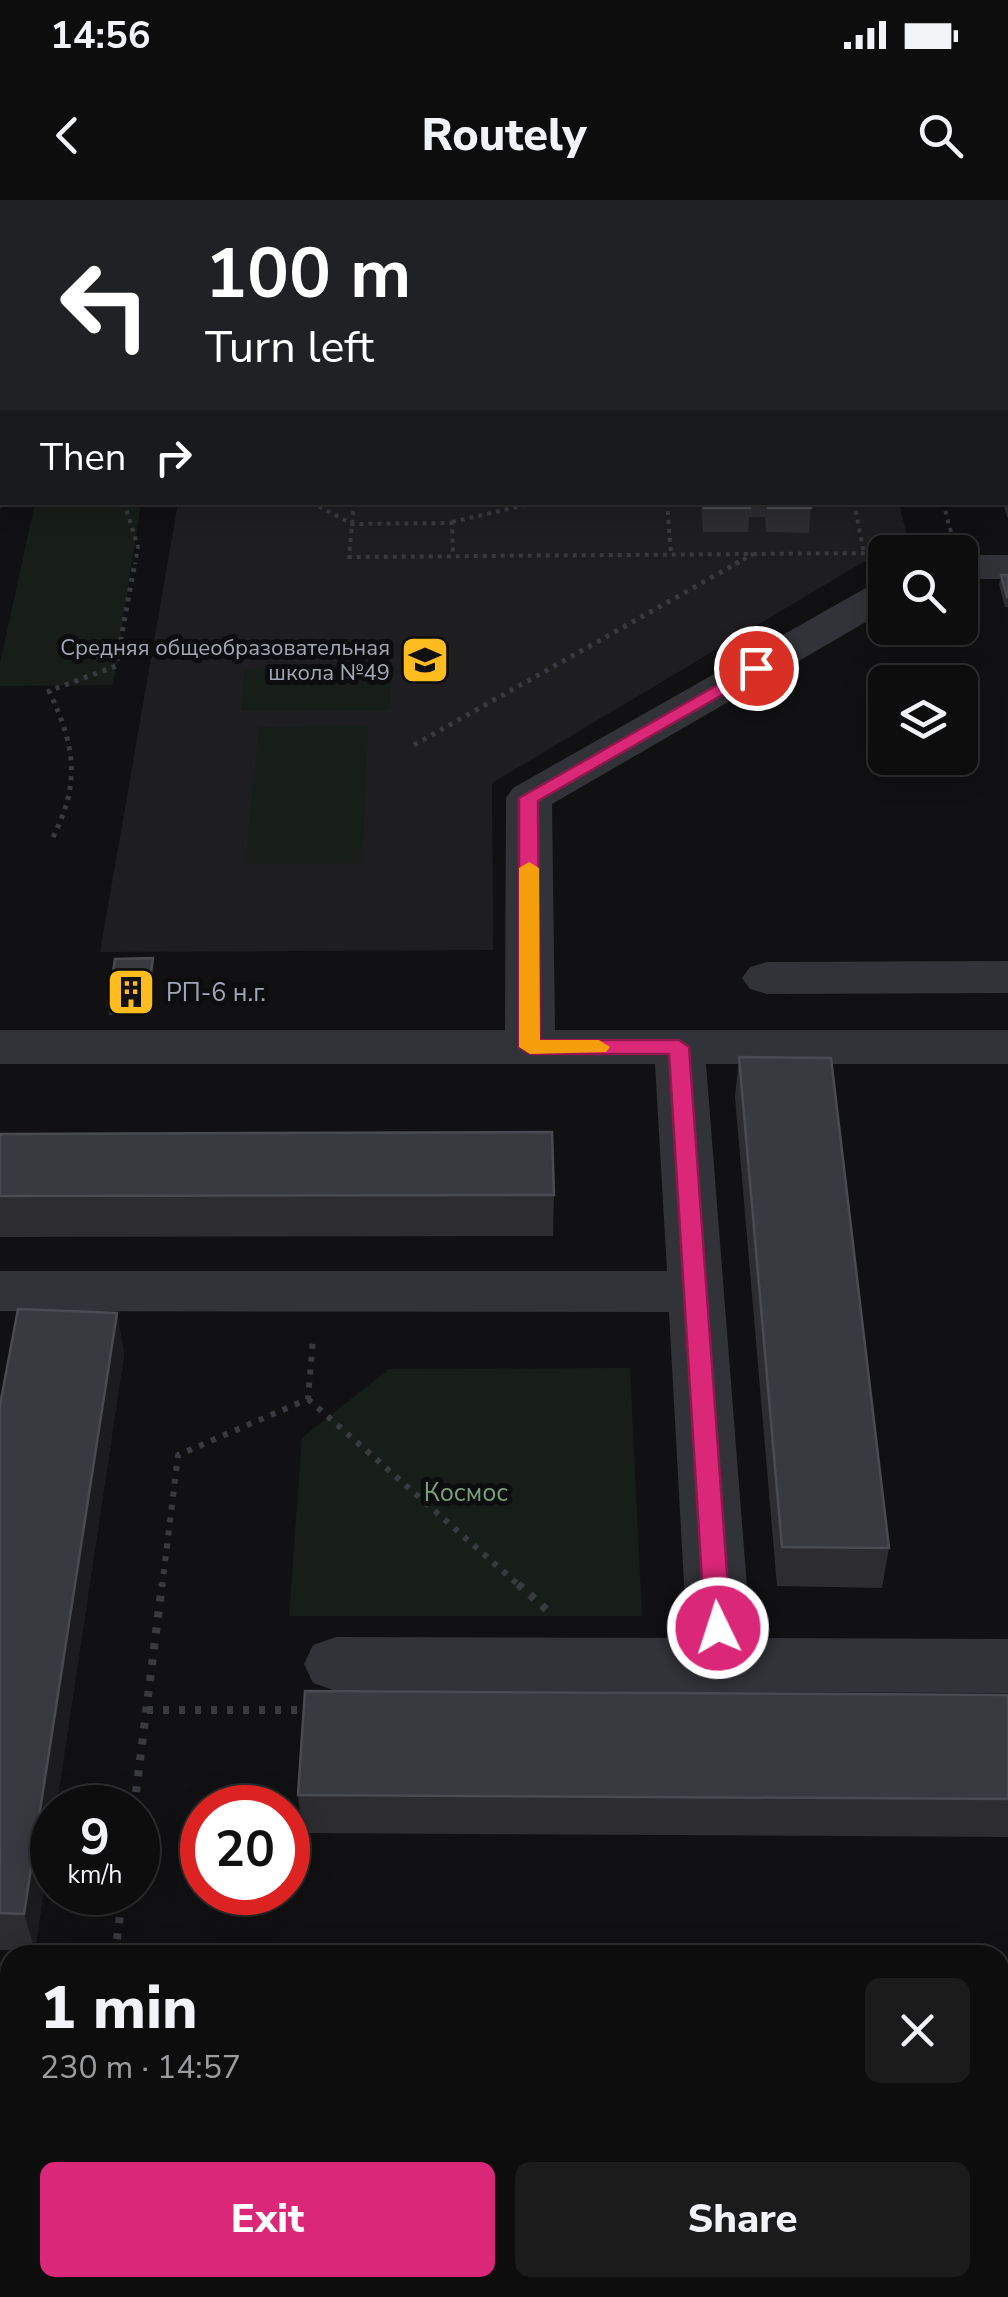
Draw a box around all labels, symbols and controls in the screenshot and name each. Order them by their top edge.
text: 14:56 [50,10,151,61]
text: Routely [422,105,586,166]
icon: back [40,108,95,163]
icon: search [913,108,968,163]
text: 100 m [205,226,411,322]
icon: left [40,240,170,370]
text: Turn left [205,317,374,378]
icon: right [146,430,201,485]
text: Then [40,432,126,483]
map controls [868,535,978,775]
button: search [868,535,978,645]
pin [714,626,799,711]
place label: Средняя общеобразовательная школа №49 [60,633,390,688]
school or university icon: Средняя общеобразовательная школа №49 [399,634,451,686]
icon: arrive [729,641,784,696]
button: layers [868,665,978,775]
building icon: РП-6 н.г. [105,966,157,1018]
place label: РП-6 н.г. [166,976,266,1010]
park label: Космос [424,1476,508,1510]
position arrow [666,1576,770,1680]
speed limit sign: 20 [180,1785,310,1915]
text: 9 [80,1803,110,1872]
text: km/h [67,1858,123,1892]
text: 1 min [40,1967,198,2049]
button: close [865,1978,970,2083]
text: 230 m · 14:57 [40,2046,241,2089]
button: Exit [40,2162,495,2277]
button: Share [515,2162,970,2277]

